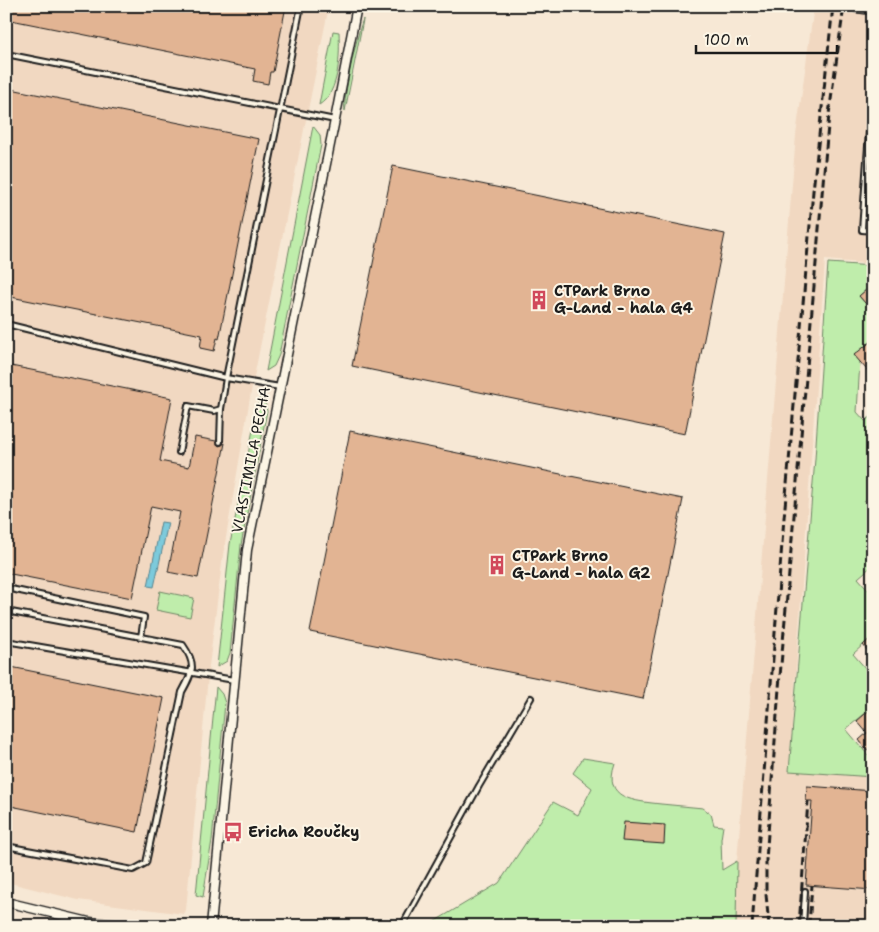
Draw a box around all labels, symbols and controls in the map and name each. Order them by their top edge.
scale bar [696,22,838,54]
text: 100 m [704,30,749,50]
place label: CTPark Brno G-Land - hala G4 [554,281,693,318]
building icon: CTPark Brno G-Land - hala G4 [528,289,550,311]
street label: VLASTIMILA PECHA [227,385,275,535]
place label: CTPark Brno G-Land - hala G2 [512,546,651,583]
building icon: CTPark Brno G-Land - hala G2 [486,554,508,576]
bus stop icon: Ericha Roučky [222,821,244,843]
place label: Ericha Roučky [248,822,360,842]

